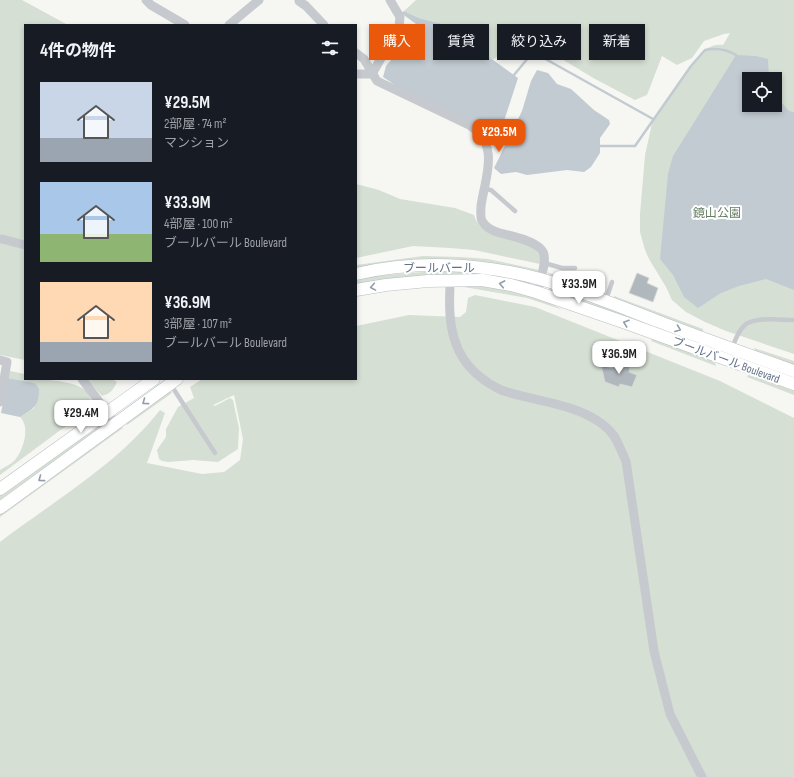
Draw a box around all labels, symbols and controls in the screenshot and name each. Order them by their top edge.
chip: 購入 [369,24,425,60]
chip: 賃貸 [433,24,489,60]
chip: 絞り込み [497,24,581,60]
chip: 新着 [589,24,645,60]
icon: filters [319,37,341,59]
text: 4件の物件 [40,41,116,61]
map controls [742,72,782,112]
button: locate [742,72,782,112]
text: ¥29.5M [164,93,210,113]
icon: home [72,98,120,146]
text: 2部屋 · 74 m² [164,116,227,132]
pin: ¥29.5M [466,119,532,153]
text: ¥29.5M [481,124,517,140]
text: マンション [164,135,229,151]
text: ¥33.9M [164,193,210,213]
icon: home [72,198,120,246]
park label: 鏡山公園 [693,206,741,221]
text: 4部屋 · 100 m² [164,216,233,232]
text: ブールバール Boulevard [164,235,287,251]
street label: ブールバール [403,261,475,276]
pin: ¥33.9M [546,271,612,305]
text: ¥33.9M [561,276,597,292]
one-way arrow [499,280,505,288]
one-way arrow [370,282,376,291]
text: ¥36.9M [164,293,211,313]
icon: home [72,298,120,346]
text: 3部屋 · 107 m² [164,316,232,332]
one-way arrow [622,319,629,328]
one-way arrow [675,325,682,333]
street label: ブールバール Boulevard [670,334,782,387]
text: ブールバール Boulevard [164,335,287,351]
pin: ¥36.9M [586,341,652,375]
text: ¥36.9M [601,346,637,362]
one-way arrow [143,397,150,404]
pin: ¥29.4M [48,400,114,434]
text: ¥29.4M [63,405,99,421]
one-way arrow [38,474,45,481]

